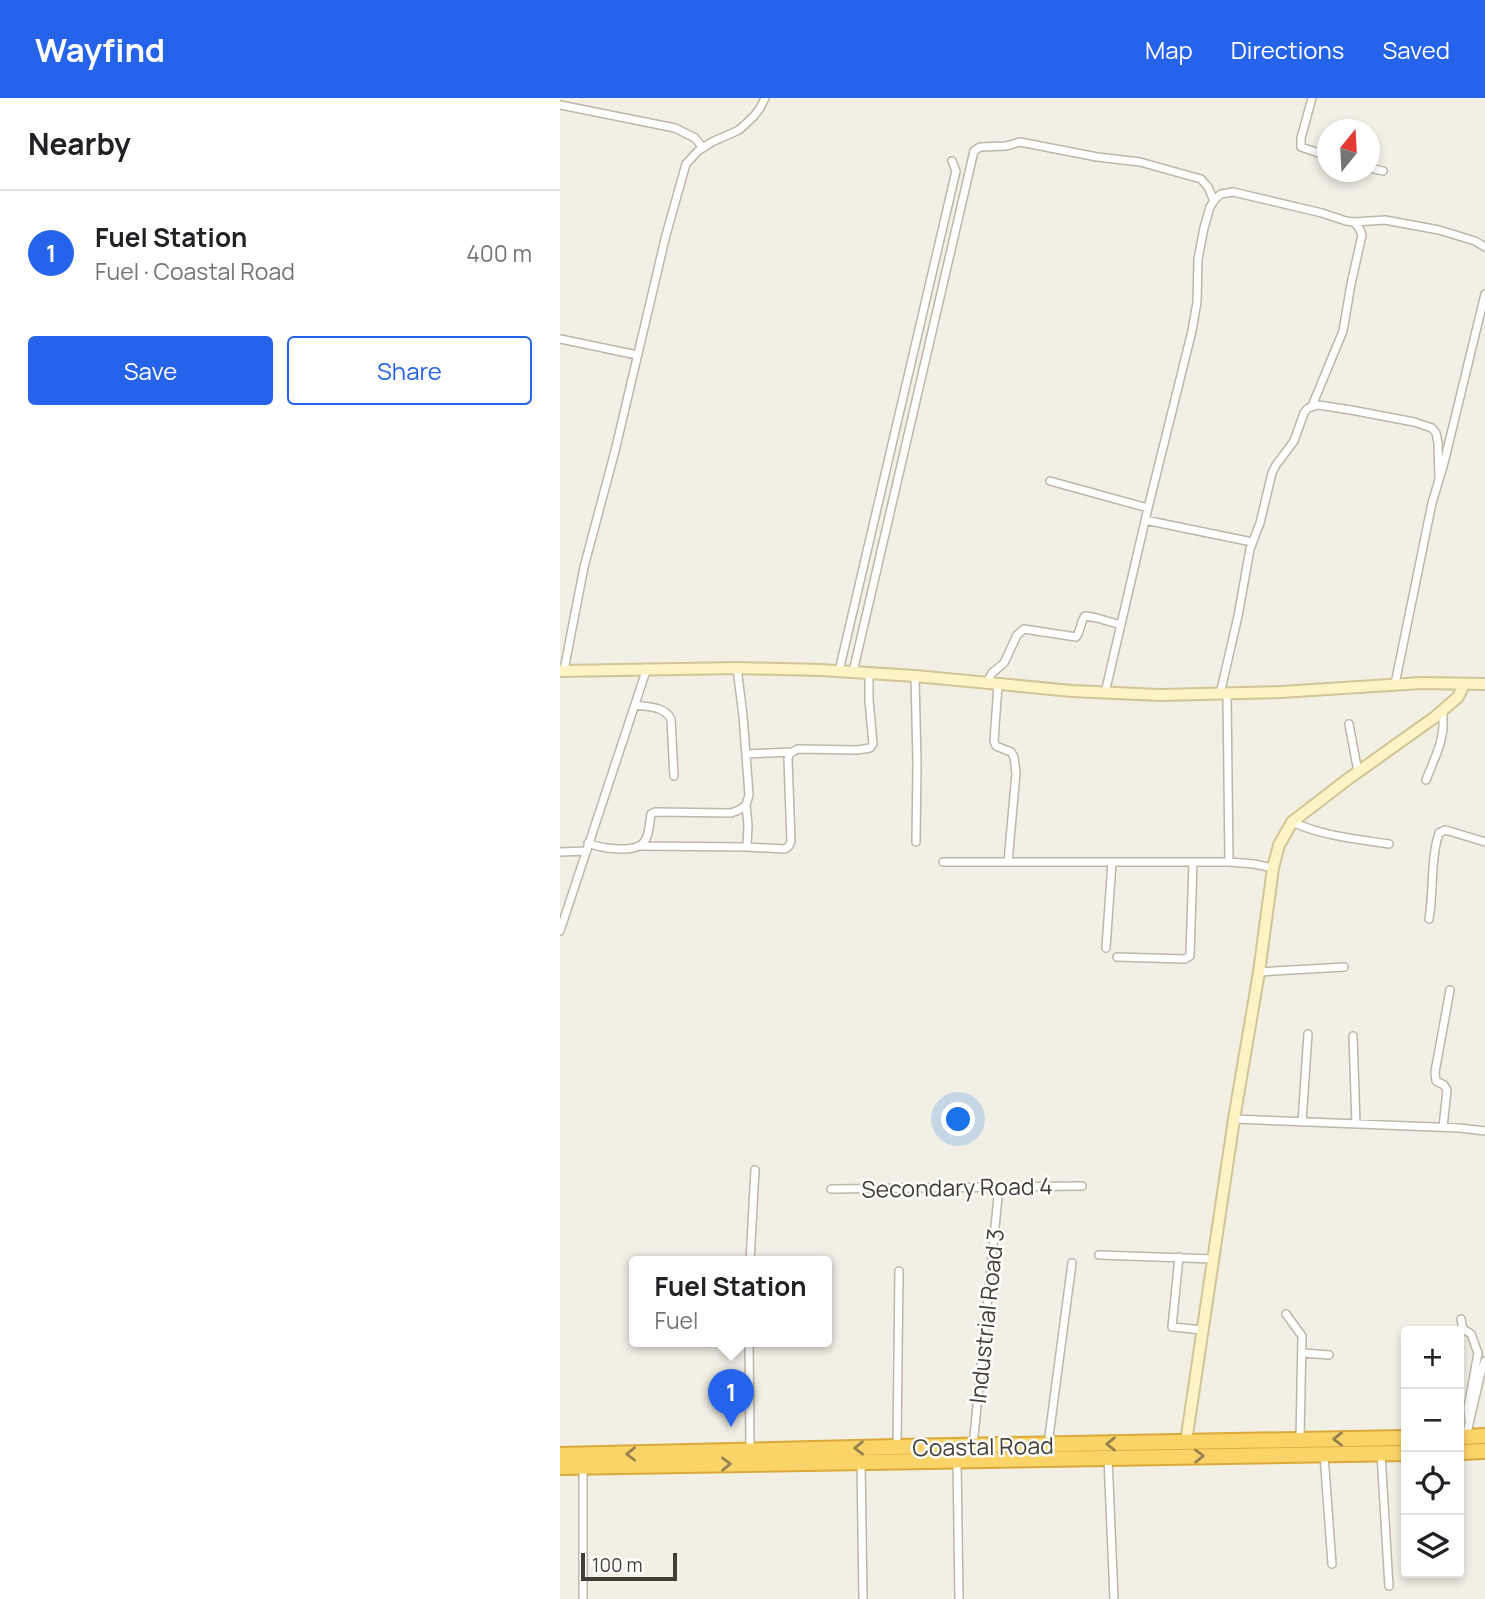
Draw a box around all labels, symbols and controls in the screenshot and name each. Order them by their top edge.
text: Wayfind [35,27,165,72]
text: Map [1145,33,1193,66]
text: Directions [1231,33,1344,66]
text: Saved [1382,33,1450,66]
north arrow [1317,119,1380,182]
text: Nearby [28,123,131,164]
text: Fuel Station [95,219,247,255]
text: 1 [46,237,56,269]
text: 400 m [466,237,532,269]
text: Fuel · Coastal Road [95,255,295,287]
button: Save [28,336,273,405]
button: Share [287,336,532,405]
your location [941,1102,975,1136]
street label: Secondary Road 4 [861,1169,1053,1205]
street label: Industrial Road 3 [961,1227,1011,1405]
popup [629,1256,832,1347]
text: Fuel Station [654,1268,807,1304]
text: Fuel [654,1304,698,1336]
map controls [1401,1326,1464,1578]
button: + [1401,1326,1464,1389]
pin: 1 [708,1369,754,1427]
button: − [1401,1389,1464,1452]
street label: Coastal Road [912,1429,1054,1463]
one-way arrow [1332,1432,1343,1447]
one-way arrow [1105,1436,1116,1451]
one-way arrow [853,1440,863,1456]
one-way arrow [625,1446,636,1461]
one-way arrow [1193,1449,1204,1464]
button: locate [1401,1452,1464,1515]
one-way arrow [721,1457,732,1472]
button: layers [1401,1515,1464,1578]
scale bar [581,1550,677,1582]
text: 100 m [592,1552,643,1578]

